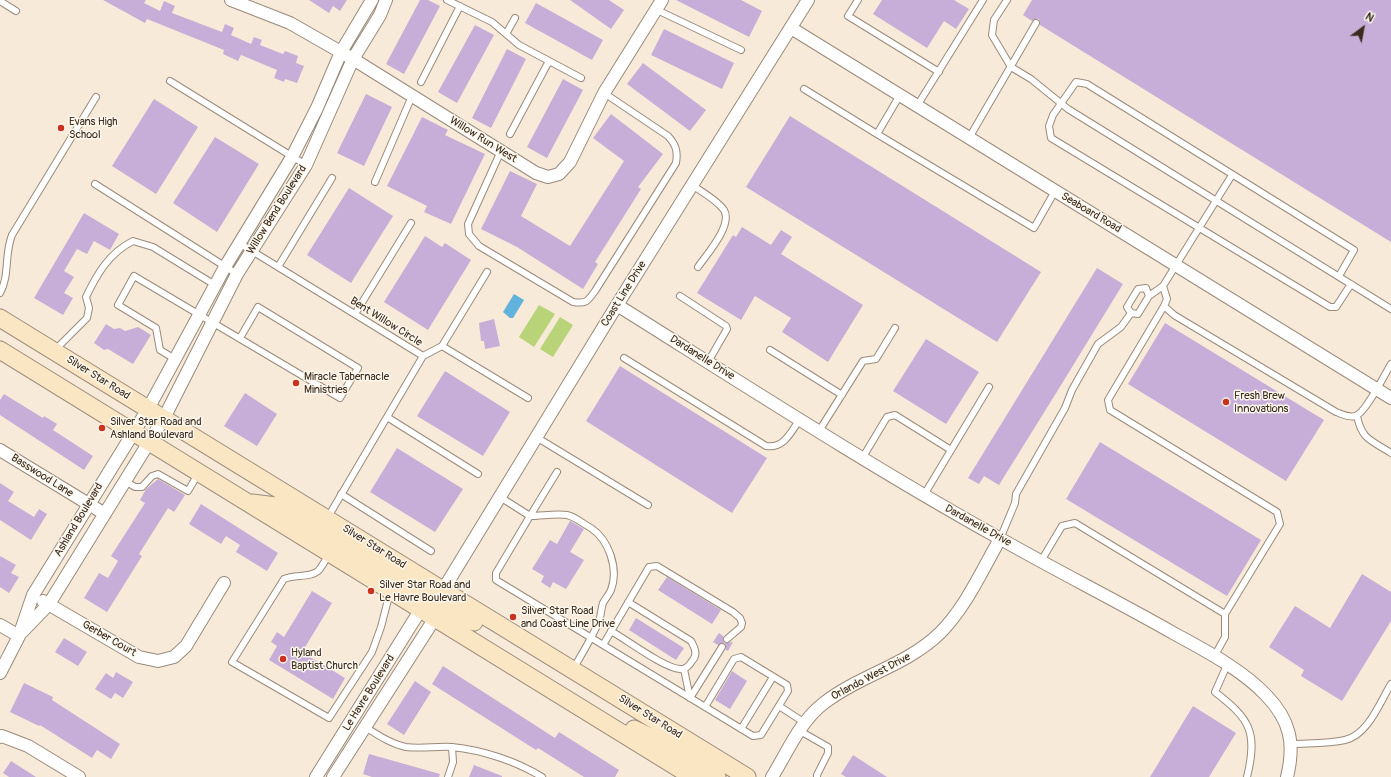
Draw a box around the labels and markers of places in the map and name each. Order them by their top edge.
place label: Evans High School [69,115,117,141]
marker: Evans High School [56,123,66,133]
place label: Miracle Tabernacle Ministries [304,370,389,396]
marker: Miracle Tabernacle Ministries [291,378,301,388]
place label: Fresh Brew Innovations [1234,389,1289,415]
marker: Fresh Brew Innovations [1221,397,1231,407]
place label: Silver Star Road and Ashland Boulevard [110,415,202,441]
marker: Silver Star Road and Ashland Boulevard [97,423,107,433]
place label: Silver Star Road and Le Havre Boulevard [379,578,471,604]
marker: Silver Star Road and Le Havre Boulevard [366,586,376,596]
place label: Silver Star Road and Coast Line Drive [521,604,615,630]
marker: Silver Star Road and Coast Line Drive [508,612,518,622]
place label: Hyland Baptist Church [291,646,358,672]
marker: Hyland Baptist Church [278,654,288,664]

